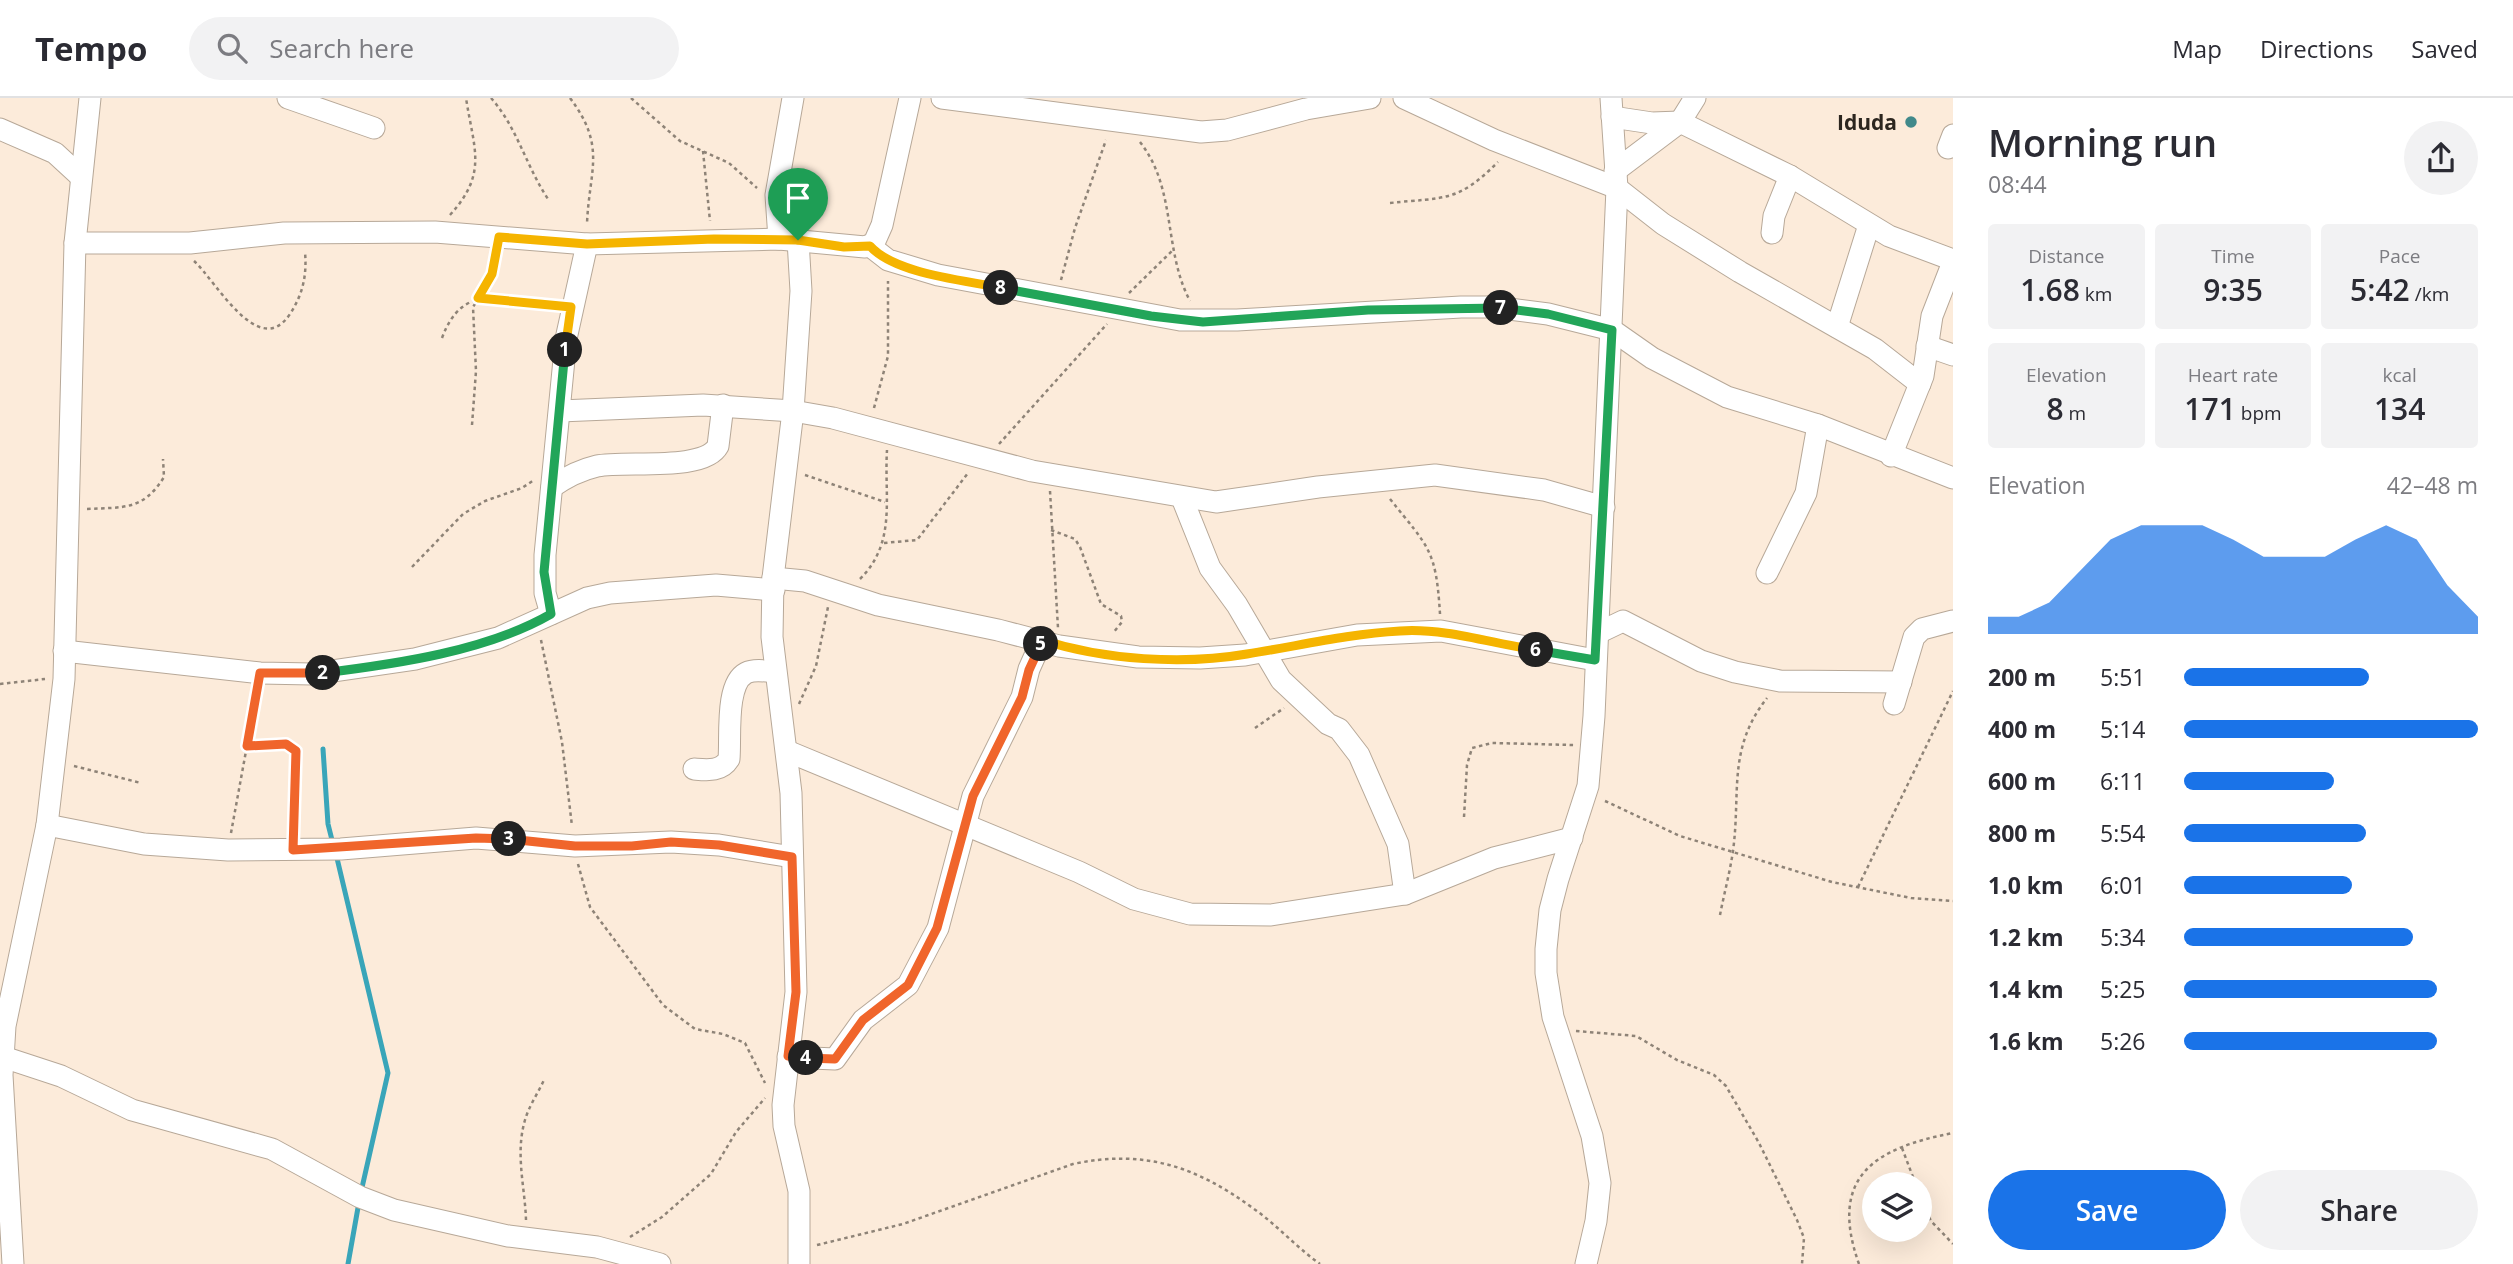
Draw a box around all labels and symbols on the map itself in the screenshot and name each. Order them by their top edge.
place label: Iduda [1837,108,1897,136]
marker: Iduda [1903,114,1919,130]
pin [768,168,828,240]
pin: 8 [984,270,1018,306]
pin: 7 [1484,290,1518,326]
pin: 1 [548,332,582,368]
pin: 5 [1024,626,1058,662]
pin: 6 [1518,632,1554,668]
pin: 2 [306,656,340,690]
pin: 3 [491,822,526,856]
pin: 4 [788,1040,824,1076]

